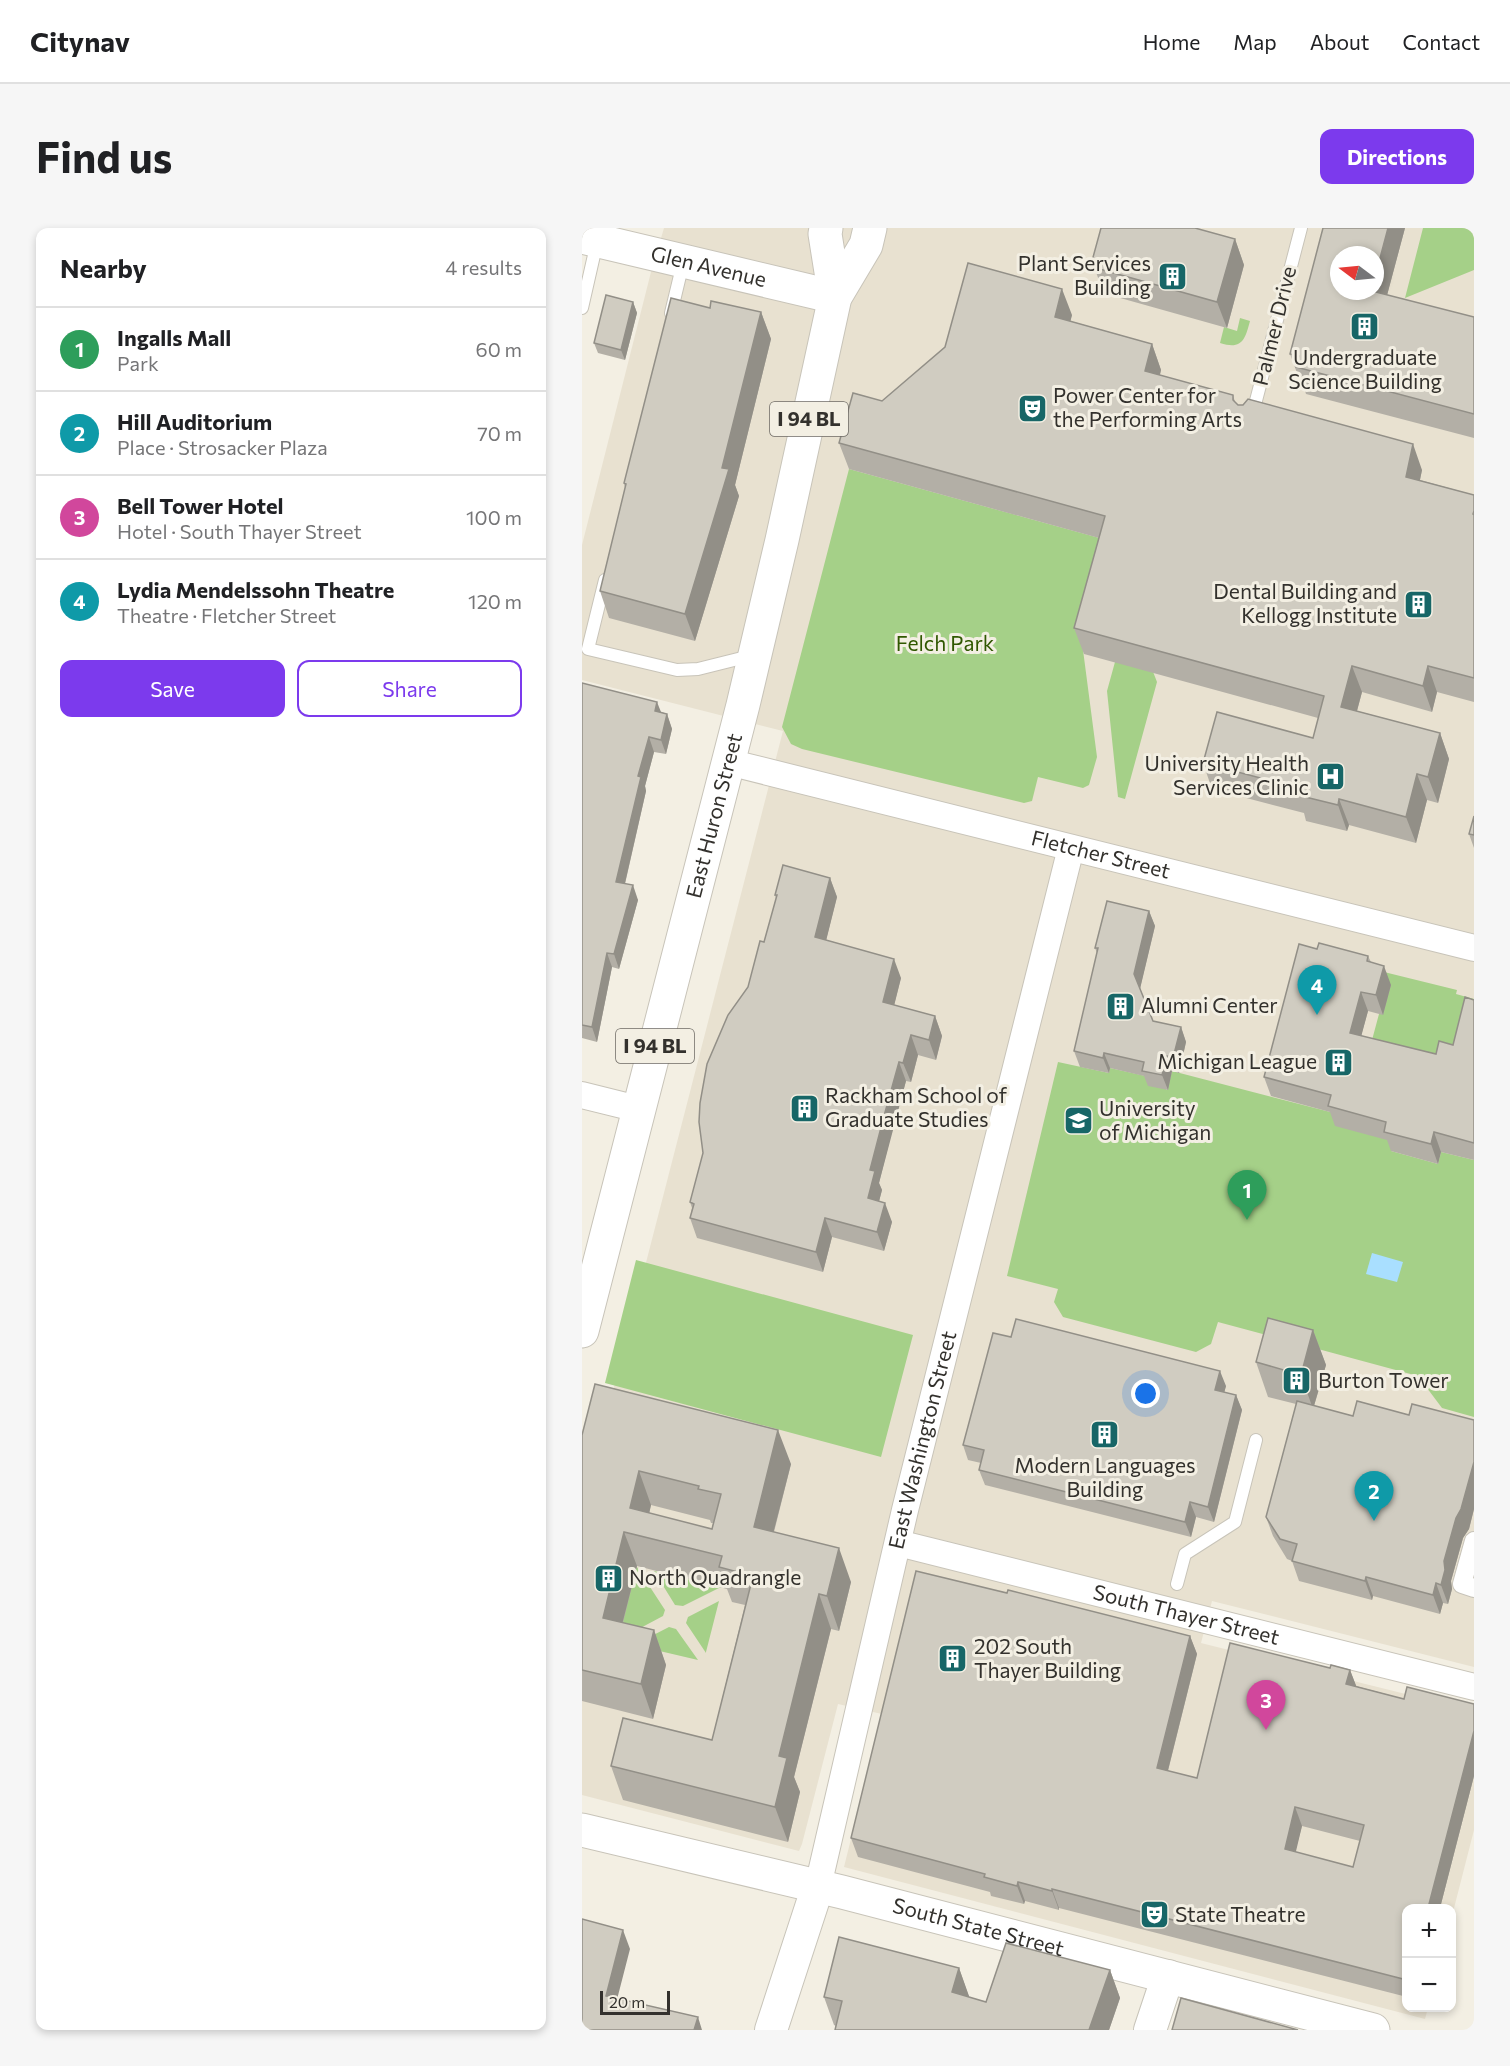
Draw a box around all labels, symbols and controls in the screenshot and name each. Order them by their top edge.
text: Citynav [30,24,130,58]
text: Home [1143,29,1200,54]
text: Map [1233,29,1277,54]
text: About [1310,29,1369,54]
text: Contact [1402,29,1480,54]
button: Directions [1320,129,1474,184]
text: Find us [36,130,172,182]
street label: Glen Avenue [649,240,769,291]
north arrow [1330,246,1384,300]
place label: Plant Services Building [1018,250,1151,299]
text: Nearby [60,252,147,283]
text: 4 results [445,255,522,279]
building icon: Plant Services Building [1156,260,1188,292]
street label: Palmer Drive [1247,263,1300,388]
building icon: Undergraduate Science Building [1349,311,1381,343]
text: Ingalls Mall [117,324,231,351]
text: 1 [75,337,84,361]
text: 60 m [476,337,522,361]
place label: Undergraduate Science Building [1288,344,1442,393]
text: Park [117,351,159,375]
place label: Power Center for the Performing Arts [1053,382,1242,431]
theatre icon: Power Center for the Performing Arts [1016,392,1048,424]
road number: I 94 BL [770,402,848,436]
text: Hill Auditorium [117,408,272,435]
text: 2 [74,421,85,445]
text: 70 m [477,421,522,445]
text: Place · Strosacker Plaza [117,435,328,459]
text: Bell Tower Hotel [117,492,284,519]
text: 3 [74,505,85,529]
text: 100 m [466,505,522,529]
text: Hotel · South Thayer Street [117,519,362,543]
text: Lydia Mendelssohn Theatre [117,576,394,603]
place label: Dental Building and Kellogg Institute [1213,578,1397,627]
building icon: Dental Building and Kellogg Institute [1402,588,1434,620]
text: 4 [73,589,86,613]
text: 120 m [468,589,522,613]
text: Theatre · Fletcher Street [117,603,336,627]
park label: Felch Park [896,630,994,655]
button: Save [60,660,285,717]
button: Share [297,660,522,717]
street label: East Huron Street [680,730,746,900]
place label: University Health Services Clinic [1144,750,1309,799]
hospital icon: University Health Services Clinic [1314,760,1346,792]
street label: Fletcher Street [1029,824,1173,883]
pin: 4 [1298,966,1336,1015]
building icon: Alumni Center [1104,990,1136,1022]
place label: Alumni Center [1141,992,1278,1017]
road number: I 94 BL [616,1029,694,1063]
building icon: Michigan League [1322,1046,1354,1078]
place label: Michigan League [1157,1048,1317,1073]
place label: Rackham School of Graduate Studies [825,1082,1008,1131]
building icon: Rackham School of Graduate Studies [788,1092,820,1124]
place label: University of Michigan [1099,1095,1211,1144]
school or university icon: University of Michigan [1062,1105,1094,1137]
pin: 1 [1228,1170,1266,1220]
street label: East Washington Street [882,1328,960,1551]
building icon: Burton Tower [1281,1365,1313,1397]
place label: Burton Tower [1318,1367,1449,1392]
your location [1131,1379,1160,1408]
building icon: Modern Languages Building [1089,1419,1121,1451]
place label: Modern Languages Building [1014,1452,1196,1501]
pin: 2 [1354,1472,1394,1521]
building icon: North Quadrangle [592,1562,624,1594]
place label: North Quadrangle [629,1564,801,1589]
street label: South Thayer Street [1091,1578,1282,1649]
place label: 202 South Thayer Building [974,1633,1121,1682]
building icon: 202 South Thayer Building [937,1643,969,1675]
pin: 3 [1246,1680,1286,1730]
street label: South State Street [890,1892,1067,1960]
theatre icon: State Theatre [1138,1899,1170,1931]
place label: State Theatre [1175,1901,1306,1926]
map controls [1402,1904,1456,2012]
button: + [1402,1904,1456,1958]
button: − [1402,1958,1456,2012]
scale bar [600,1988,670,2016]
text: 20 m [609,1992,645,2011]

